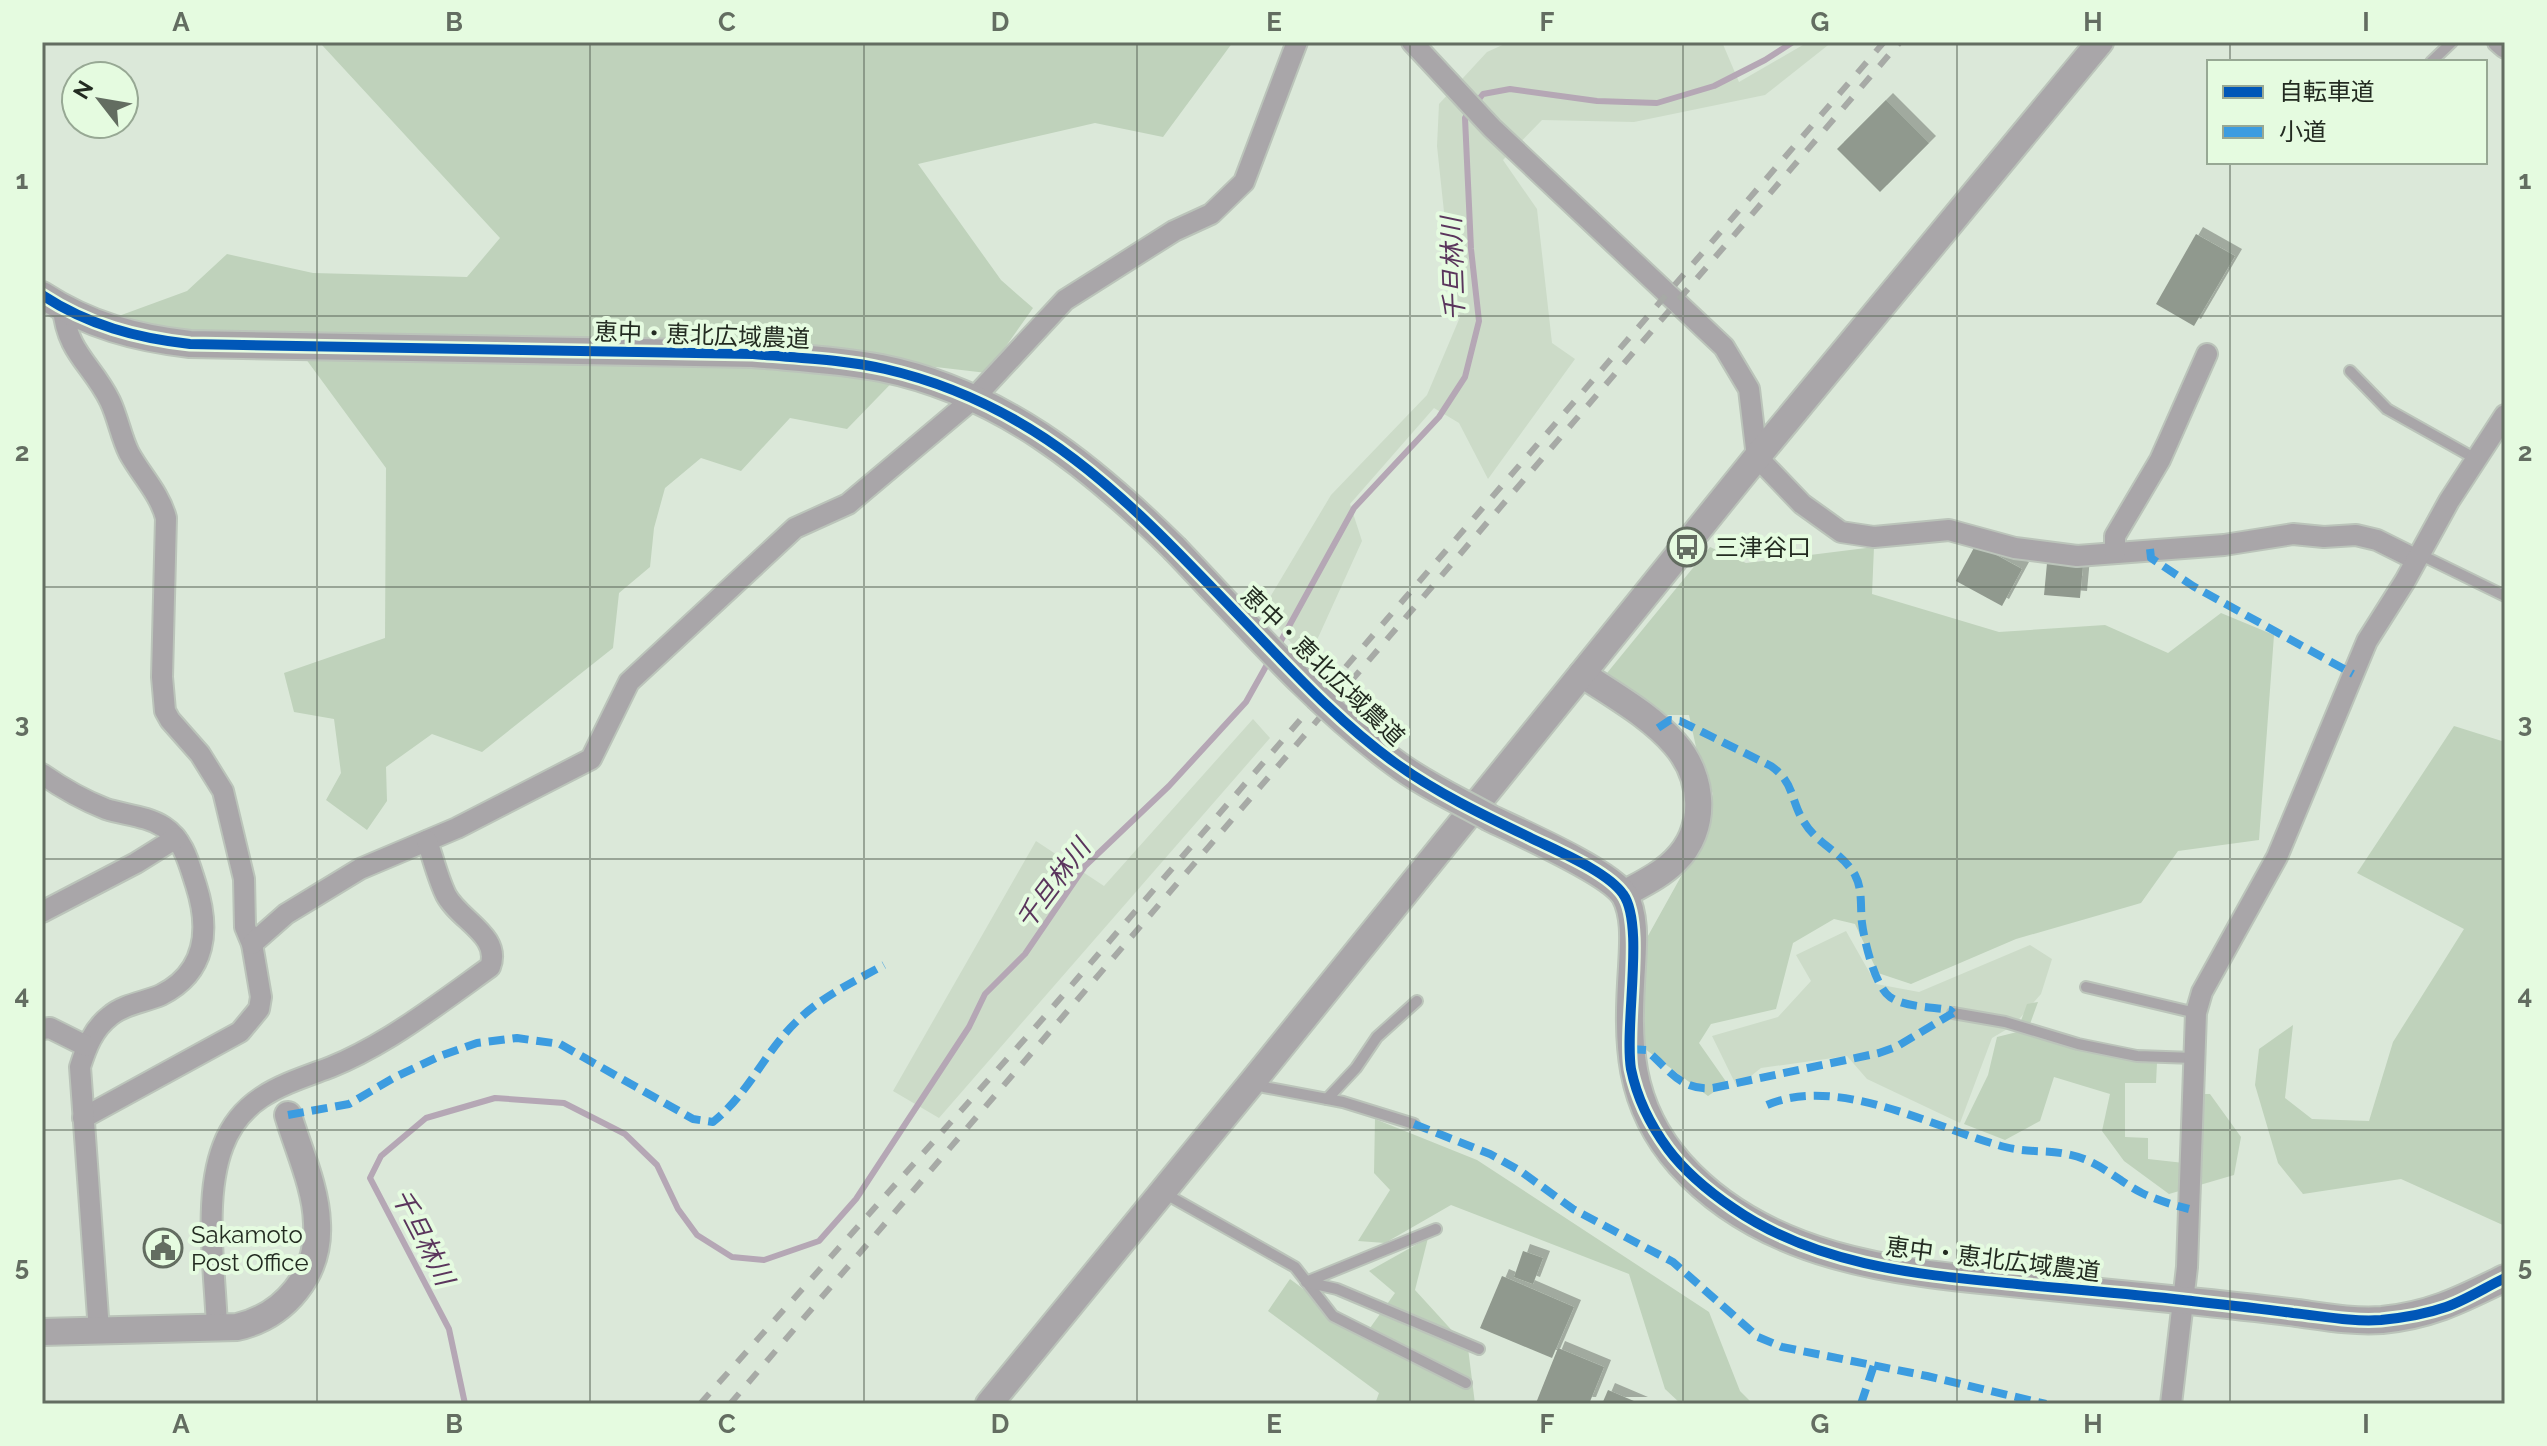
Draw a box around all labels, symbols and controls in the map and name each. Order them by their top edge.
text: A [172,7,190,37]
text: B [445,7,463,37]
text: C [718,7,736,37]
text: D [991,7,1009,37]
text: E [1266,7,1282,37]
text: F [1540,7,1555,37]
text: G [1811,7,1829,37]
text: H [2083,7,2103,37]
text: I [2362,7,2370,37]
north arrow [60,60,140,140]
legend [2207,60,2487,164]
text: N [67,76,98,104]
text: 自転車道 [2279,77,2375,106]
text: 小道 [2279,117,2327,146]
text: 1 [16,165,29,195]
text: 1 [2519,165,2532,195]
water label: 千旦林川 [1436,214,1470,321]
street label: 恵中・恵北広域農道 [594,317,810,353]
text: 2 [15,437,29,467]
text: 2 [2518,437,2532,467]
bus stop icon: 三津谷口 [1666,526,1708,568]
place label: 三津谷口 [1715,533,1811,562]
street label: 恵中・恵北広域農道 [1235,581,1411,751]
text: 3 [15,708,29,738]
text: 3 [2518,708,2532,738]
water label: 千旦林川 [1010,831,1098,935]
text: 4 [15,980,29,1010]
text: 4 [2518,980,2532,1010]
water label: 千旦林川 [386,1184,461,1293]
place label: Sakamoto Post Office [191,1220,309,1277]
public building icon: Sakamoto Post Office [142,1227,184,1269]
street label: 恵中・恵北広域農道 [1884,1231,2102,1287]
text: 5 [15,1251,29,1281]
text: 5 [2518,1251,2532,1281]
text: A [172,1409,190,1439]
text: B [445,1409,463,1439]
text: C [718,1409,736,1439]
text: D [991,1409,1009,1439]
text: E [1266,1409,1282,1439]
text: F [1540,1409,1555,1439]
text: G [1811,1409,1829,1439]
text: H [2083,1409,2103,1439]
text: I [2362,1409,2370,1439]

